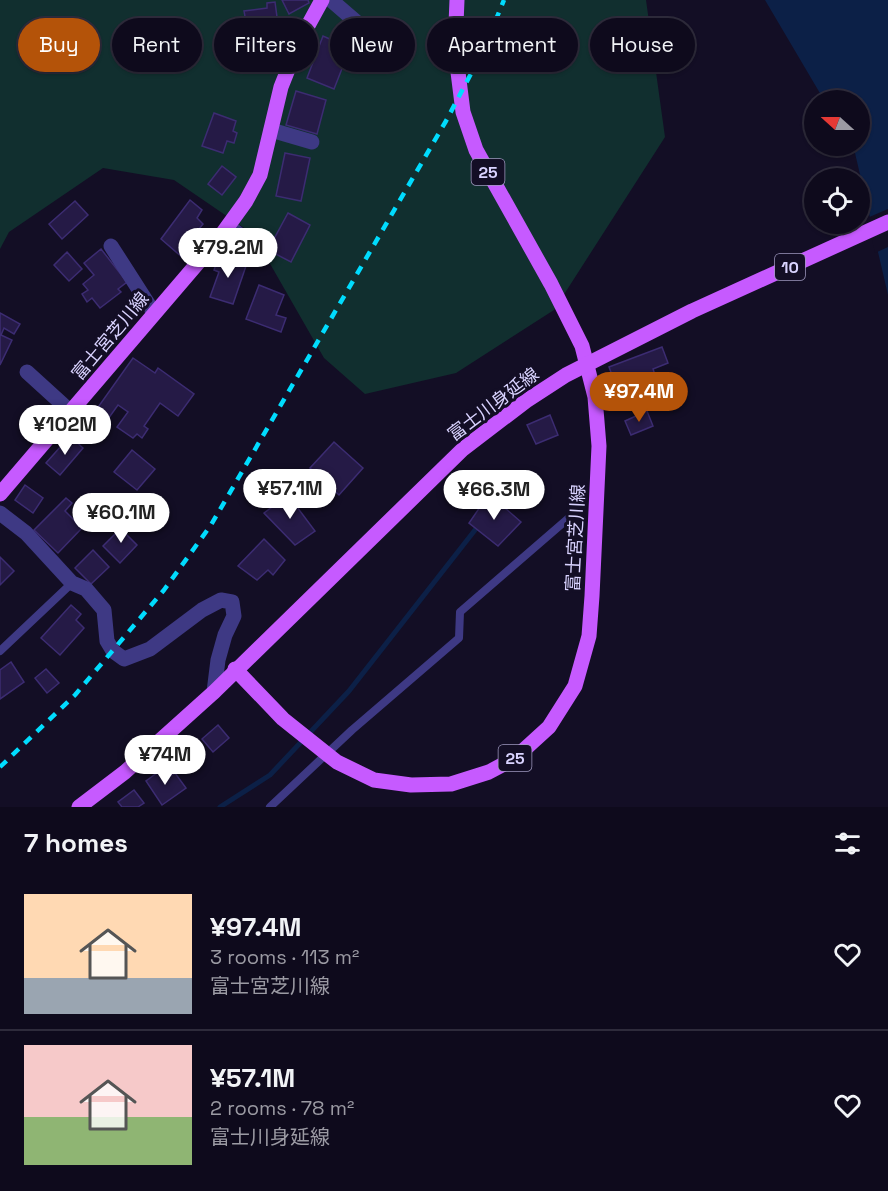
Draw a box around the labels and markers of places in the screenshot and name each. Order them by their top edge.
pin: ¥79.2M [179,228,277,279]
pin: ¥97.4M [590,372,688,423]
pin: ¥102M [23,405,107,456]
pin: ¥57.1M [241,469,339,520]
pin: ¥66.3M [445,470,543,521]
pin: ¥60.1M [72,493,170,544]
pin: ¥74M [129,735,201,786]

